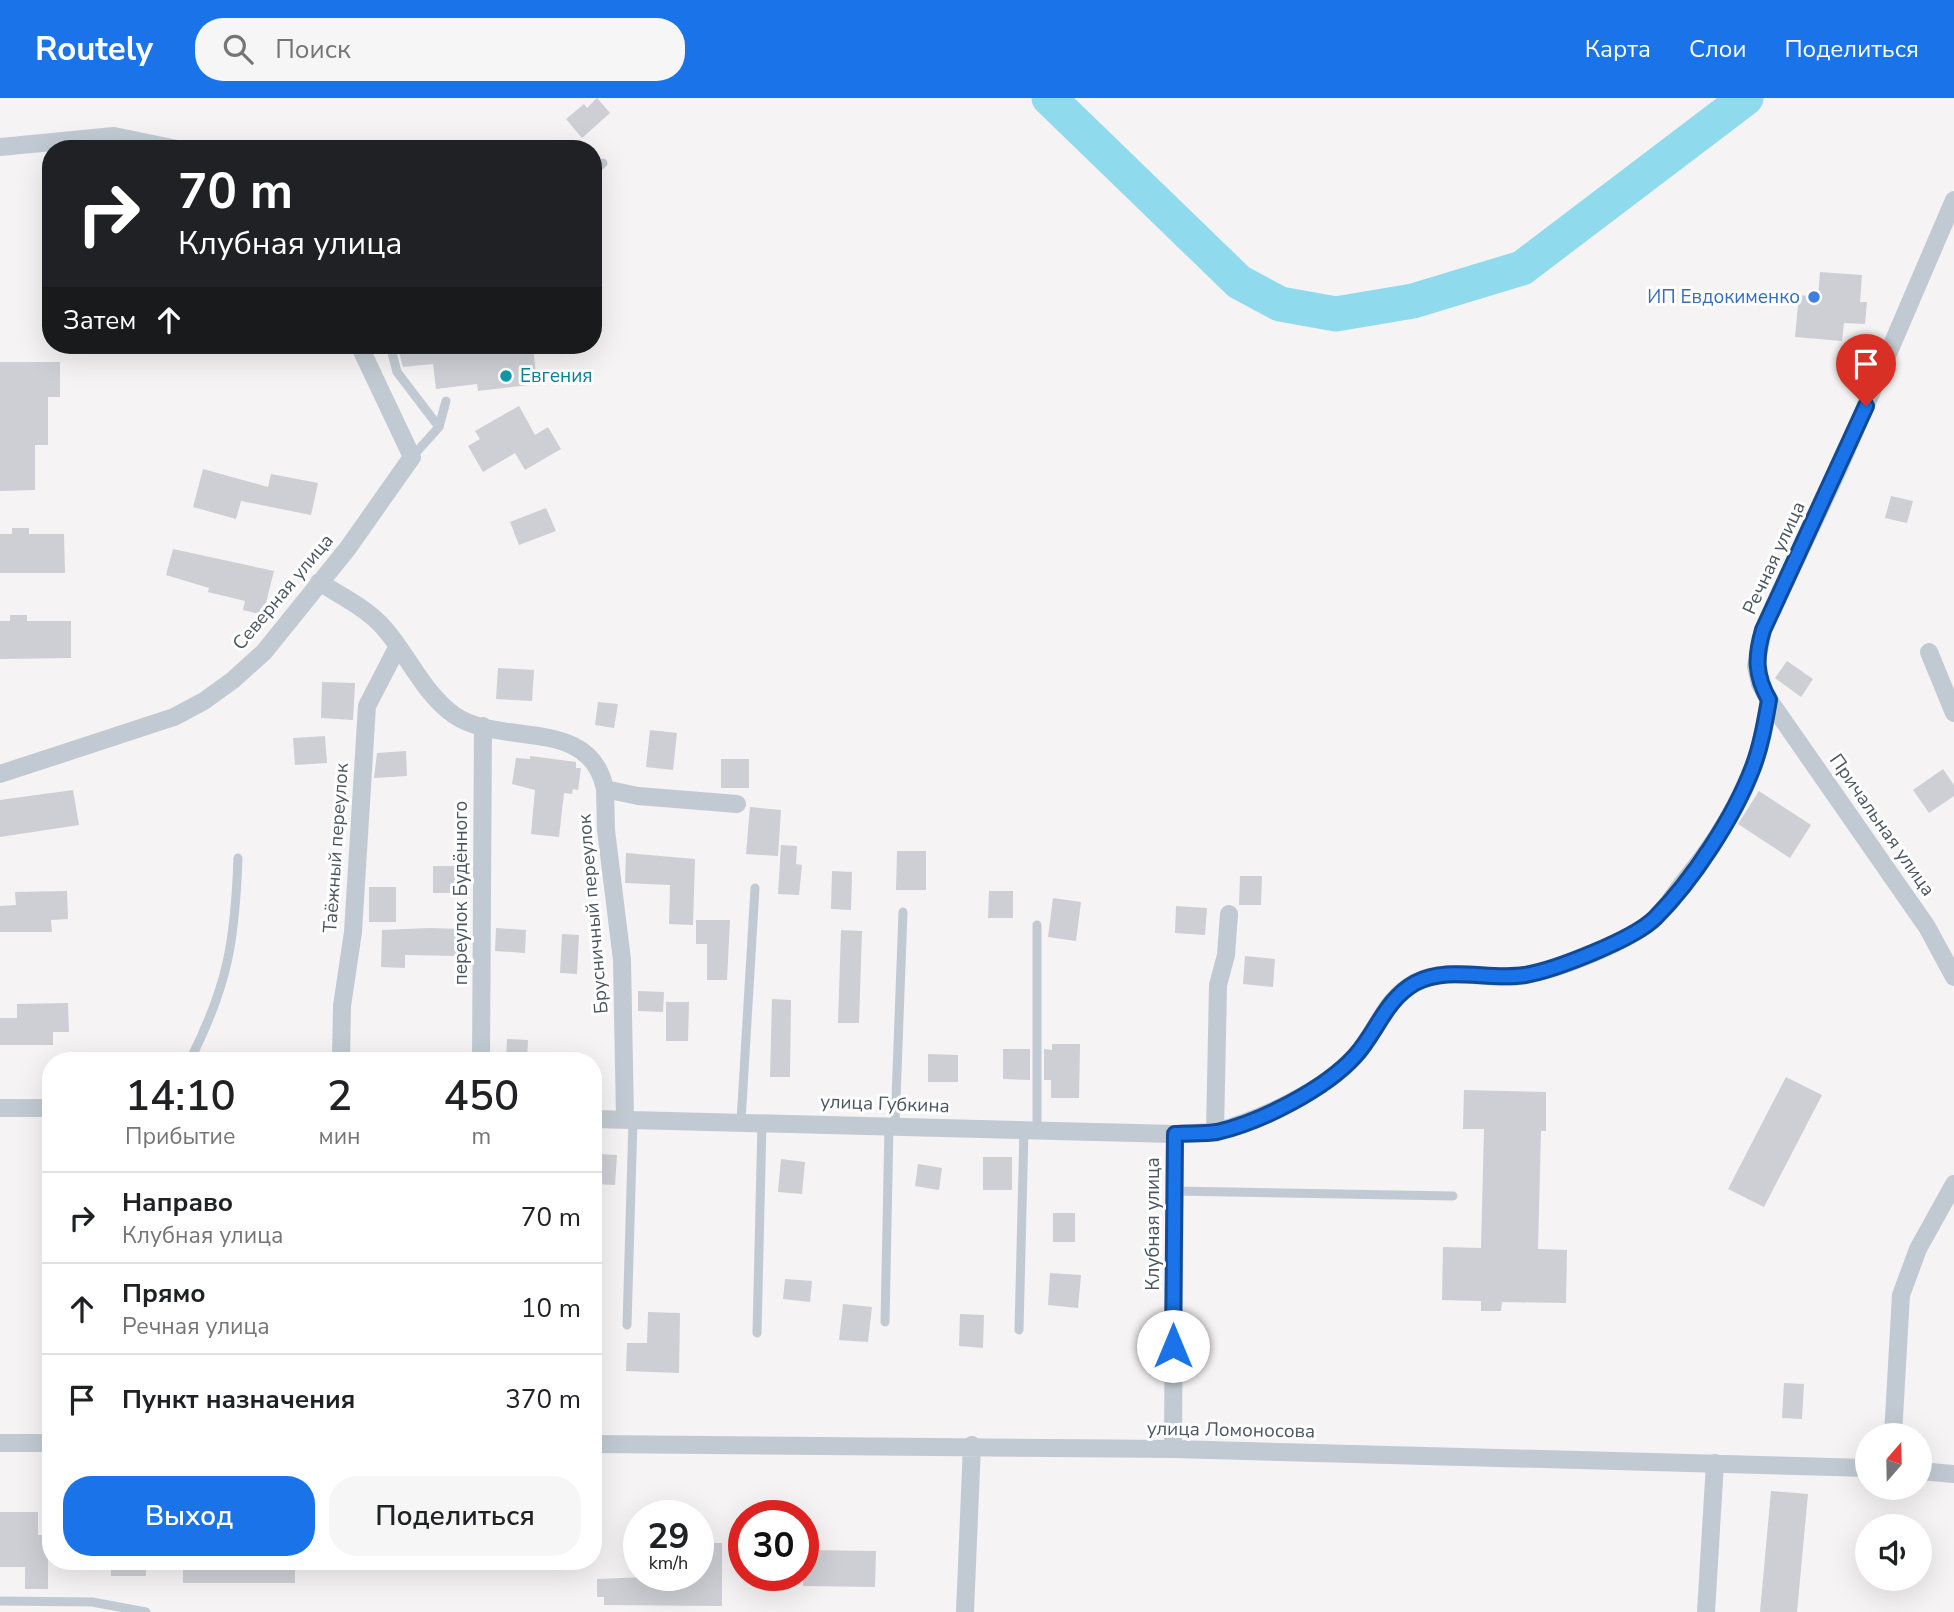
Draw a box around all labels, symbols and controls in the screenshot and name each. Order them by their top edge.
search box [195,18,685,81]
text: Routely [35,27,153,72]
icon: search [219,30,257,68]
text: Поиск [275,32,351,67]
text: Карта [1585,33,1651,65]
text: Слои [1689,33,1746,65]
text: Поделиться [1784,33,1919,65]
text: 70 m [178,158,293,225]
icon: right [63,168,154,259]
text: Клубная улица [178,222,403,265]
place label: ИП Евдокименко [1647,284,1800,310]
marker: ИП Евдокименко [1806,289,1822,305]
icon: ahead [150,301,188,339]
text: Затем [63,303,136,338]
pin [1836,334,1896,406]
icon: arrive [1847,345,1885,383]
place label: Евгения [520,363,593,389]
marker: Евгения [498,368,514,384]
street label: Речная улица [1736,497,1812,619]
street label: Северная улица [227,528,339,656]
street label: Причальная улица [1823,749,1941,901]
street label: Таёжный переулок [317,762,355,934]
street label: переулок Будённого [448,801,474,985]
street label: Брусничный переулок [571,813,615,1015]
text: 14:10 [125,1068,236,1125]
text: 2 [327,1068,352,1125]
text: 450 [443,1068,519,1125]
street label: улица Губкина [820,1089,950,1119]
text: Прибытие [125,1121,235,1152]
text: мин [319,1121,361,1152]
text: m [471,1121,491,1152]
street label: Клубная улица [1140,1157,1166,1291]
text: Направо [122,1185,233,1220]
icon: right [63,1199,101,1237]
text: 70 m [521,1200,581,1235]
text: Клубная улица [122,1220,283,1251]
text: Прямо [122,1276,206,1311]
icon: ahead [63,1290,101,1328]
text: 10 m [521,1291,581,1326]
position arrow [1136,1309,1210,1383]
text: Речная улица [122,1311,270,1342]
icon: arrive [63,1381,101,1419]
text: Пункт назначения [122,1382,355,1417]
text: 370 m [505,1382,581,1417]
street label: улица Ломоносова [1147,1416,1315,1444]
north arrow [1855,1423,1932,1500]
map controls [1855,1423,1932,1591]
button: Выход [63,1476,315,1556]
button: Поделиться [329,1476,581,1556]
speed limit sign: 30 [728,1500,819,1591]
text: 29 [647,1513,690,1560]
button: sound [1855,1514,1932,1591]
text: km/h [649,1551,688,1575]

